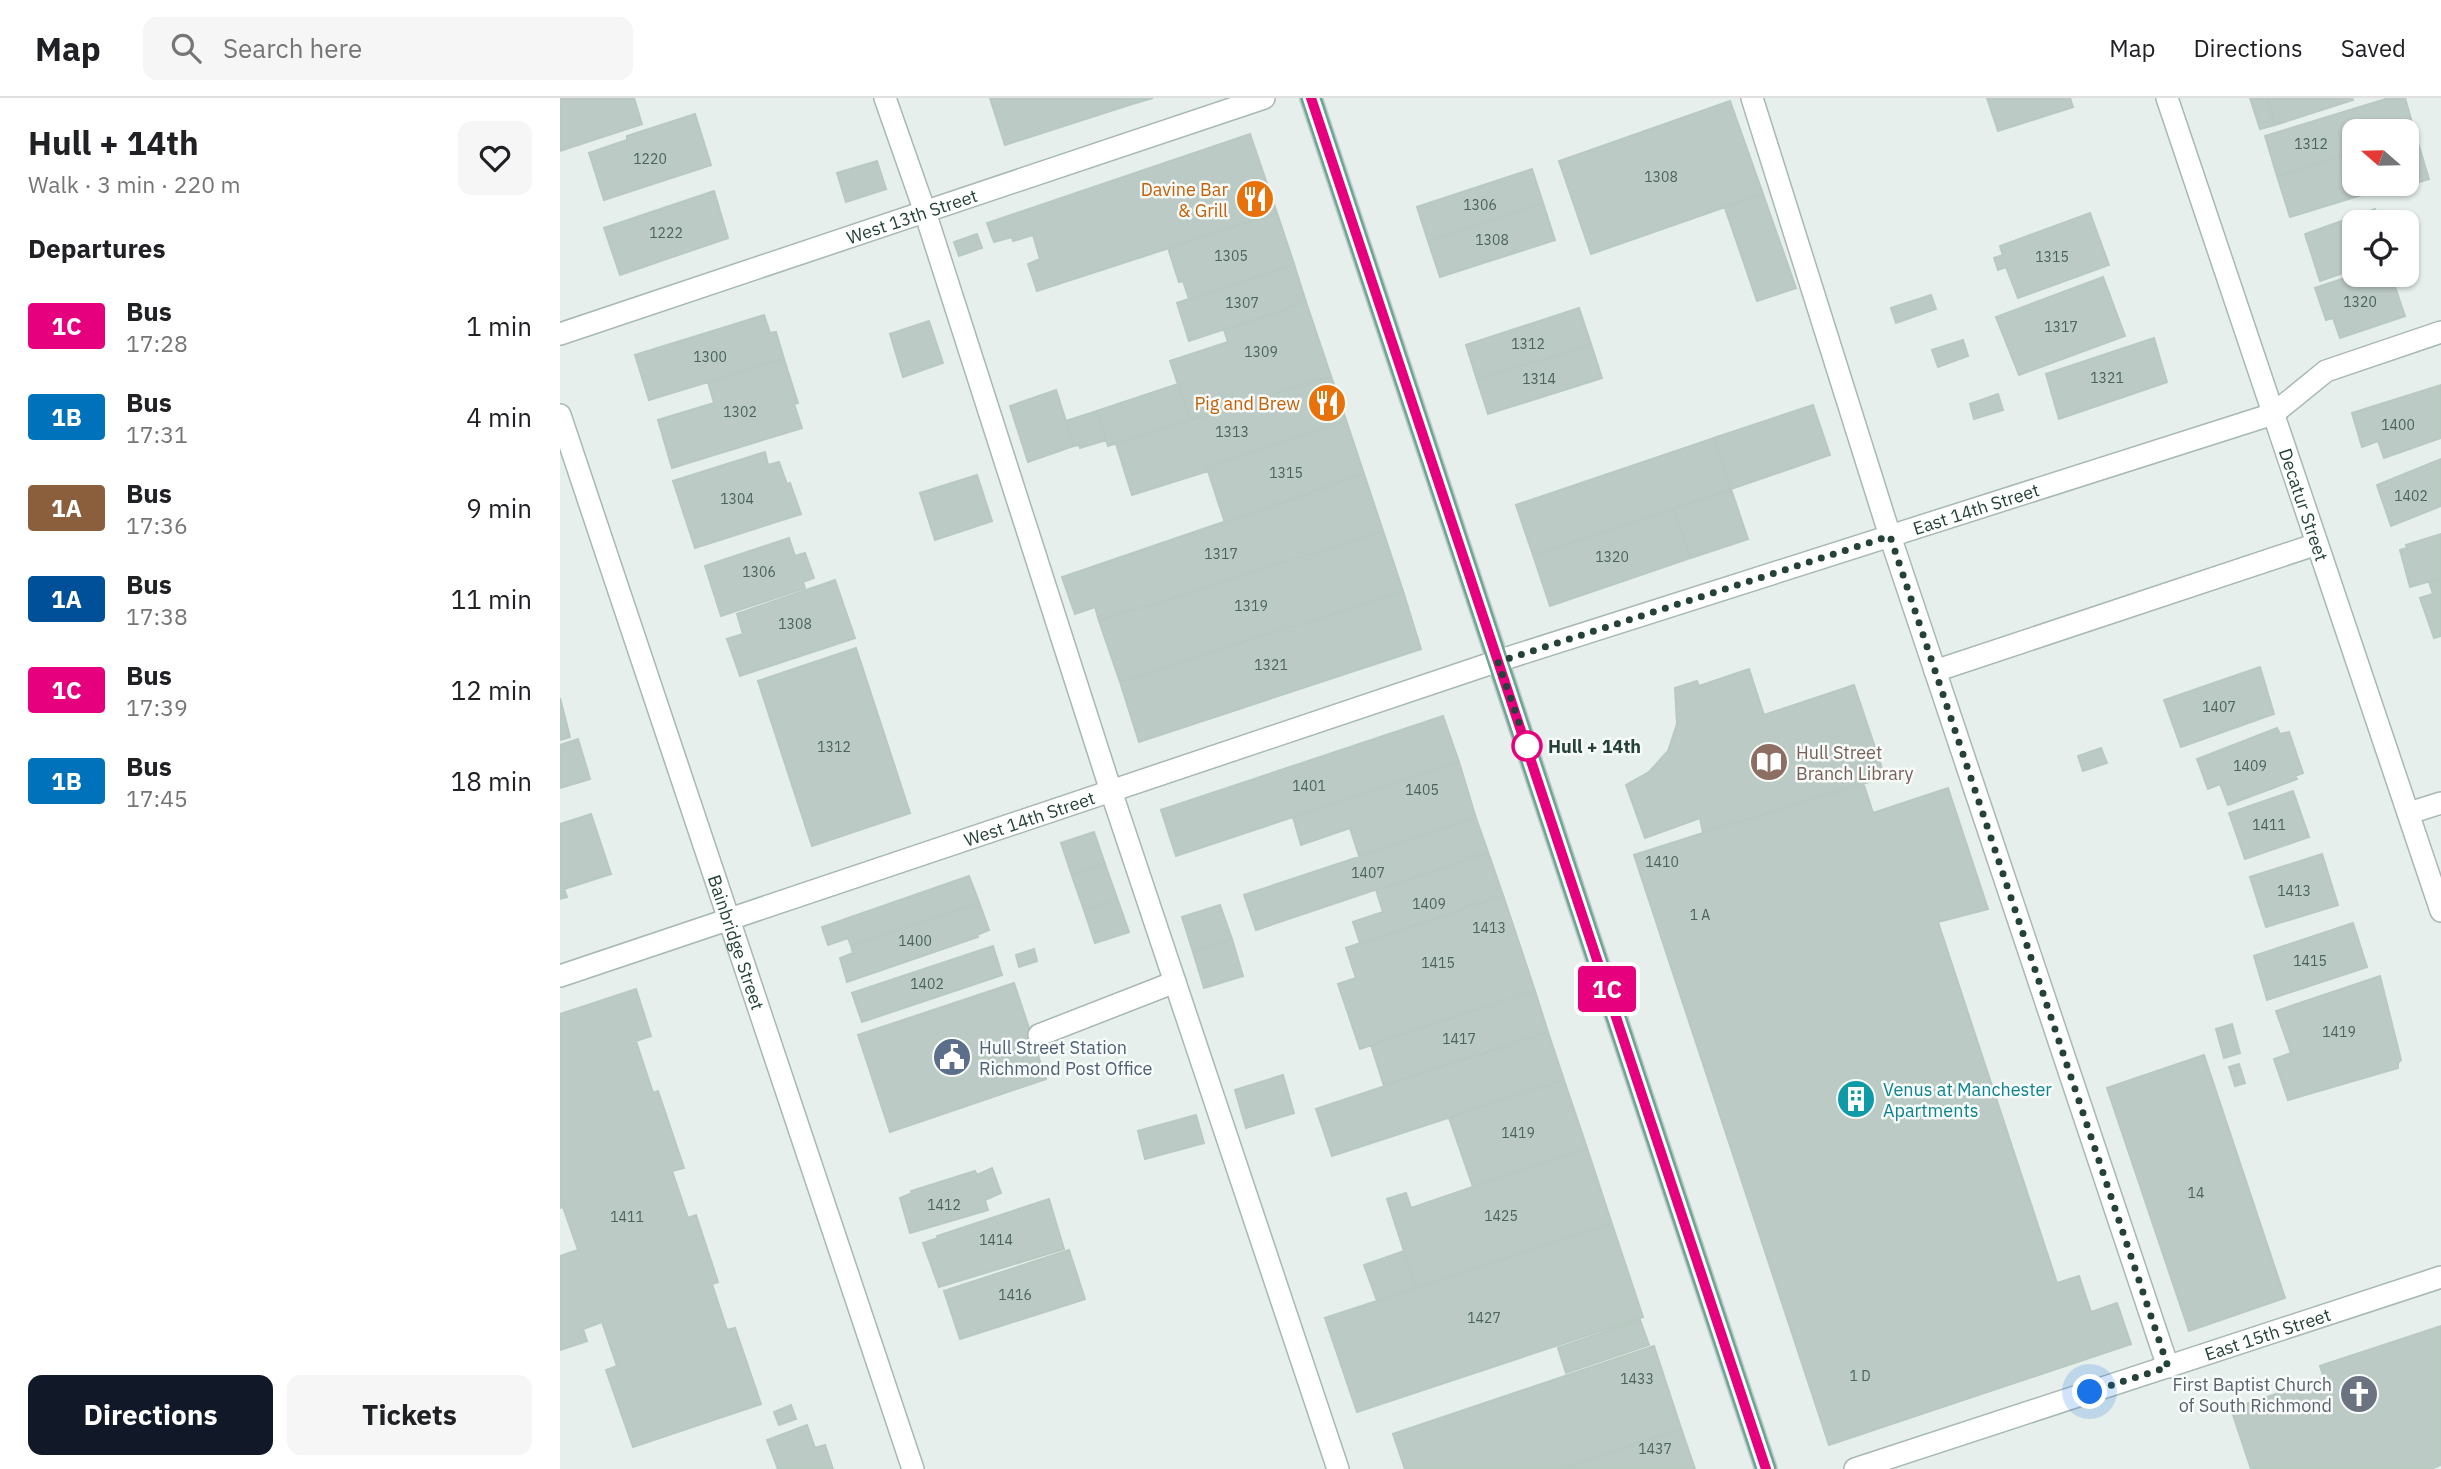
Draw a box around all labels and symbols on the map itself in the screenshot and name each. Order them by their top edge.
north arrow [2342,119,2418,196]
house number: 1312 [2294,135,2328,153]
house number: 1220 [633,150,667,168]
house number: 1308 [1644,168,1678,186]
place label: Davine Bar & Grill [1141,178,1228,222]
restaurant icon: Davine Bar & Grill [1234,178,1276,220]
street label: West 13th Street [843,183,980,249]
house number: 1306 [1463,196,1497,214]
house number: 1222 [649,224,683,242]
house number: 1308 [1475,231,1509,249]
house number: 1305 [1214,247,1248,265]
house number: 1315 [2035,248,2069,266]
house number: 1320 [2343,293,2377,311]
house number: 1307 [1225,294,1259,312]
house number: 1317 [2044,318,2078,336]
house number: 1312 [1511,335,1545,353]
house number: 1309 [1244,343,1278,361]
house number: 1300 [693,348,727,366]
house number: 1321 [2090,369,2124,387]
house number: 1314 [1522,370,1556,388]
restaurant icon: Pig and Brew [1306,382,1348,424]
place label: Pig and Brew [1194,392,1300,415]
house number: 1302 [723,403,757,421]
house number: 1400 [2381,416,2415,434]
house number: 1313 [1215,423,1249,441]
street label: Decatur Street [2274,445,2334,564]
house number: 1315 [1269,464,1303,482]
street label: East 14th Street [1910,478,2042,540]
house number: 1402 [2394,487,2428,505]
house number: 1304 [720,490,754,508]
house number: 1317 [1204,545,1238,563]
house number: 1320 [1595,548,1629,566]
house number: 1306 [742,563,776,581]
house number: 1319 [1234,597,1268,615]
house number: 1308 [778,615,812,633]
house number: 1321 [1254,656,1288,674]
house number: 1407 [2202,698,2236,716]
marker: Hull + 14th [1512,731,1542,761]
place label: Hull + 14th [1548,735,1641,758]
house number: 1312 [817,738,851,756]
library icon: Hull Street Branch Library [1748,741,1790,783]
place label: Hull Street Branch Library [1796,741,1914,785]
house number: 1409 [2233,757,2267,775]
house number: 1401 [1292,777,1326,795]
house number: 1405 [1405,781,1439,799]
street label: West 14th Street [961,786,1098,851]
house number: 1411 [2252,816,2286,834]
house number: 1410 [1645,853,1679,871]
house number: 1407 [1351,864,1385,882]
street label: Bainbridge Street [703,872,770,1013]
house number: 1413 [2277,882,2311,900]
house number: 1409 [1412,895,1446,913]
house number: 1 A [1690,906,1710,924]
house number: 1413 [1472,919,1506,937]
house number: 1400 [898,932,932,950]
house number: 1415 [2293,952,2327,970]
house number: 1415 [1421,954,1455,972]
line badge: 1C [1576,966,1638,1012]
house number: 1402 [910,975,944,993]
house number: 1419 [2322,1023,2356,1041]
house number: 1417 [1442,1030,1476,1048]
public building icon: Hull Street Station Richmond Post Office [931,1036,973,1078]
place label: Hull Street Station Richmond Post Office [979,1036,1153,1080]
building icon: Venus at Manchester Apartments [1835,1078,1877,1120]
place label: Venus at Manchester Apartments [1883,1078,2052,1122]
house number: 1419 [1501,1124,1535,1142]
house number: 14 [2188,1184,2204,1202]
house number: 1412 [927,1196,961,1214]
house number: 1425 [1484,1207,1518,1225]
house number: 1411 [610,1208,644,1226]
house number: 1414 [979,1231,1013,1249]
house number: 1416 [998,1286,1032,1304]
street label: East 15th Street [2201,1303,2333,1365]
house number: 1427 [1467,1309,1501,1327]
house number: 1 D [1849,1367,1871,1385]
house number: 1433 [1620,1370,1654,1388]
place label: First Baptist Church of South Richmond [2172,1373,2332,1417]
church icon: First Baptist Church of South Richmond [2338,1373,2380,1415]
your location [2072,1374,2107,1409]
house number: 1437 [1638,1440,1672,1458]

